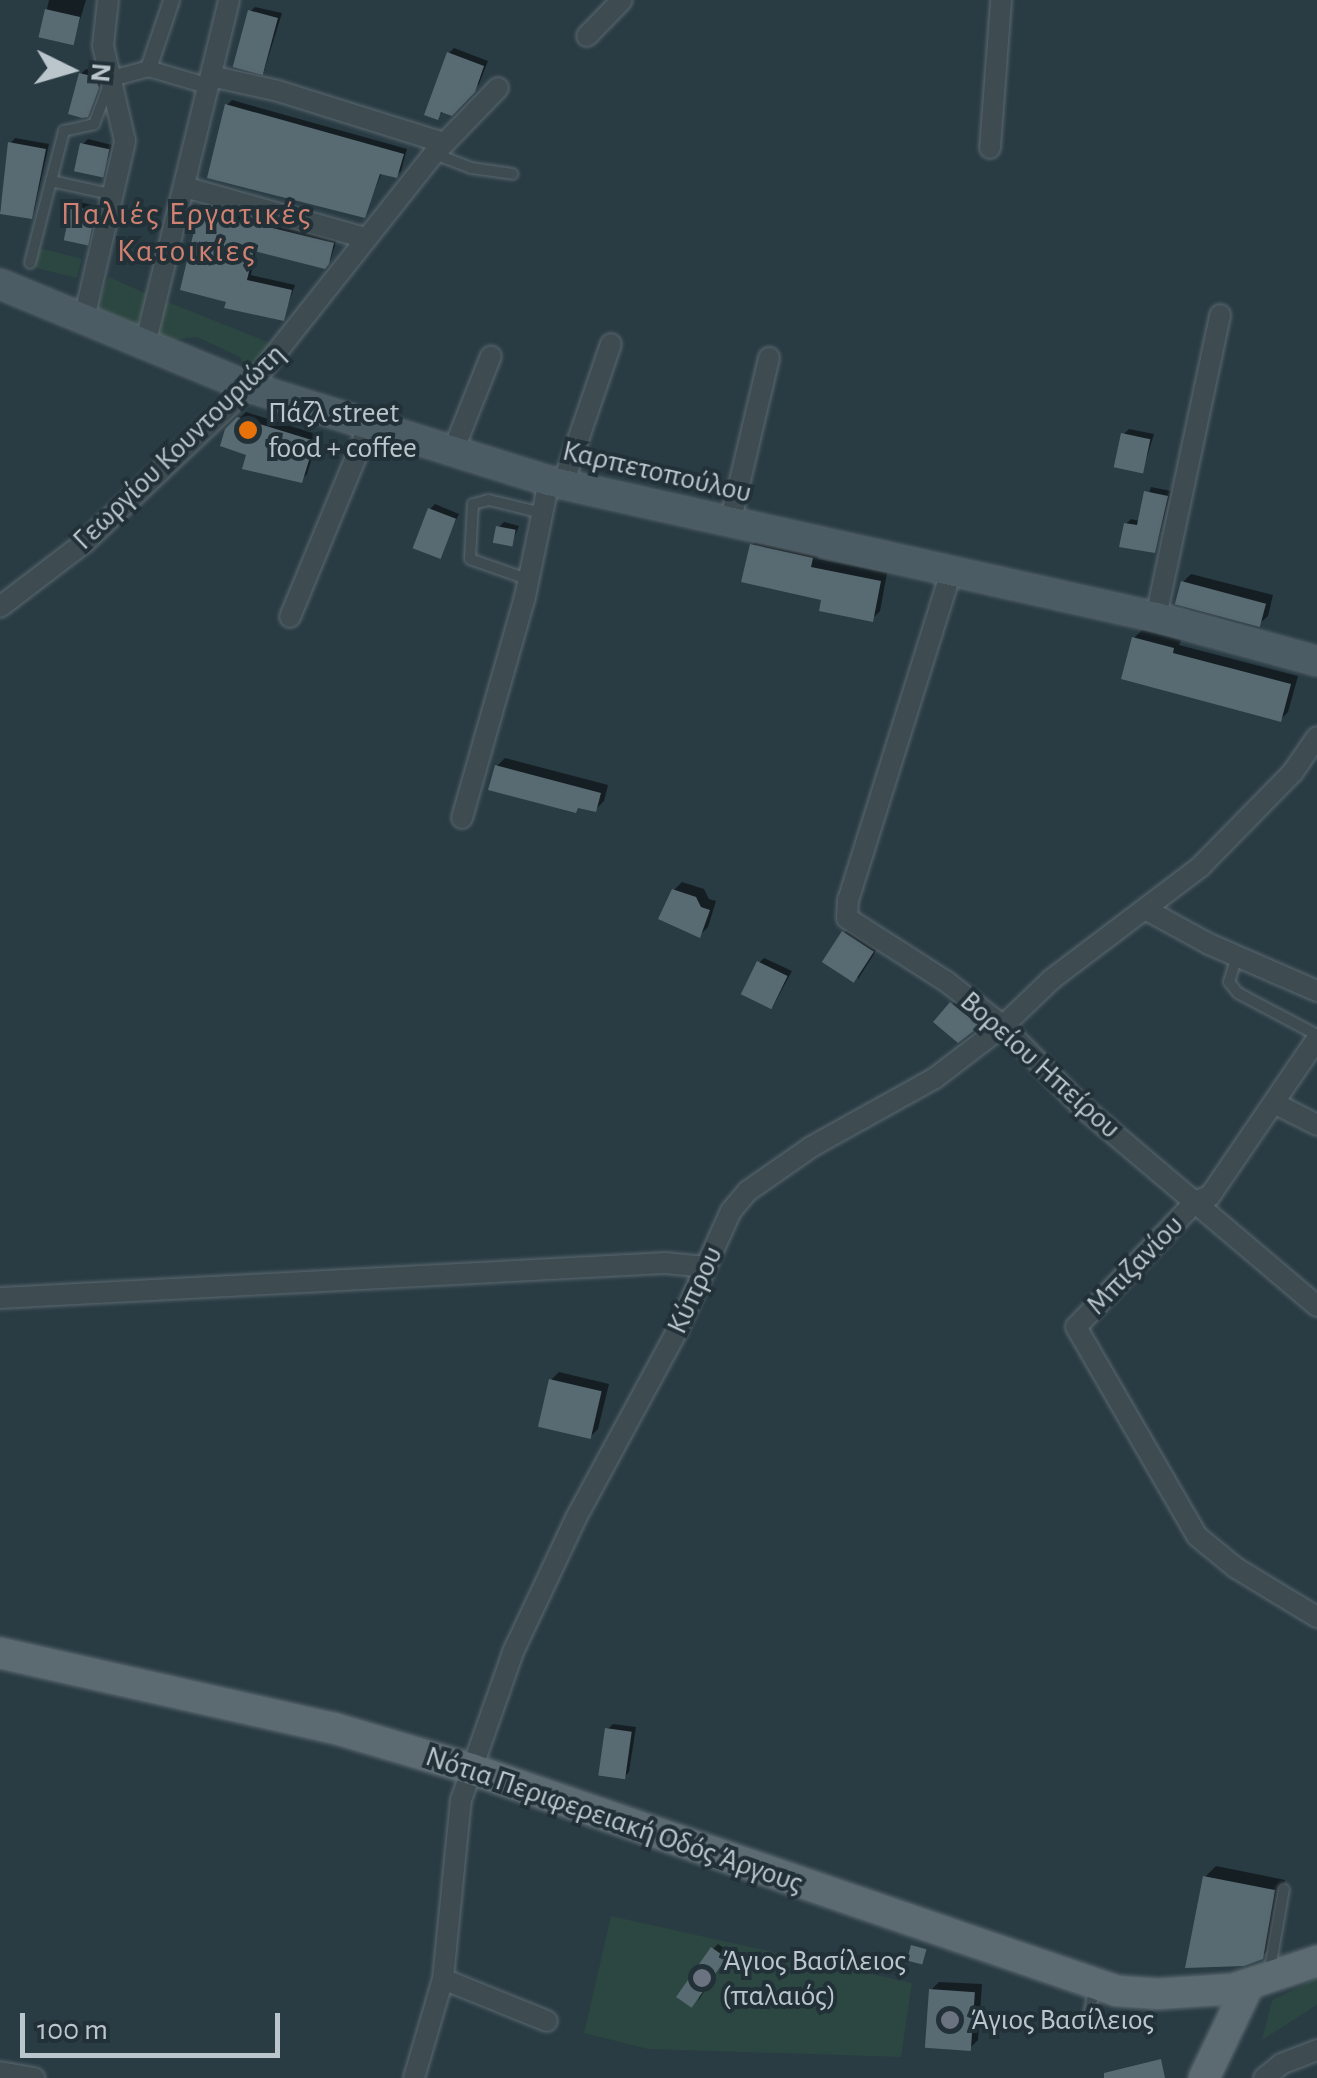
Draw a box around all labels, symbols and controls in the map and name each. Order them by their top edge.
north arrow [20,20,120,120]
text: N [85,62,115,84]
district label: Παλιές Εργατικές Κατοικίες [61,196,313,271]
street label: Γεωργίου Κουντουριώτη [65,336,293,558]
place label: Πάζλ street food + coffee [268,395,417,466]
marker: Πάζλ street food + coffee [237,419,259,441]
street label: Καρπετοπούλου [559,433,755,511]
street label: Βορείου Ηπείρου [952,984,1128,1146]
street label: Μπιζανίου [1079,1208,1191,1322]
street label: Κύπρου [659,1240,731,1340]
street label: Νότια Περιφερειακή Οδός Άργους [421,1738,807,1902]
place label: Άγιος Βασίλειος (παλαιός) [722,1943,906,2014]
marker: Άγιος Βασίλειος (παλαιός) [691,1967,713,1989]
scale bar [25,1993,285,2055]
place label: Άγιος Βασίλειος [970,2002,1154,2038]
marker: Άγιος Βασίλειος [939,2009,961,2031]
text: 100 m [37,2015,108,2045]

